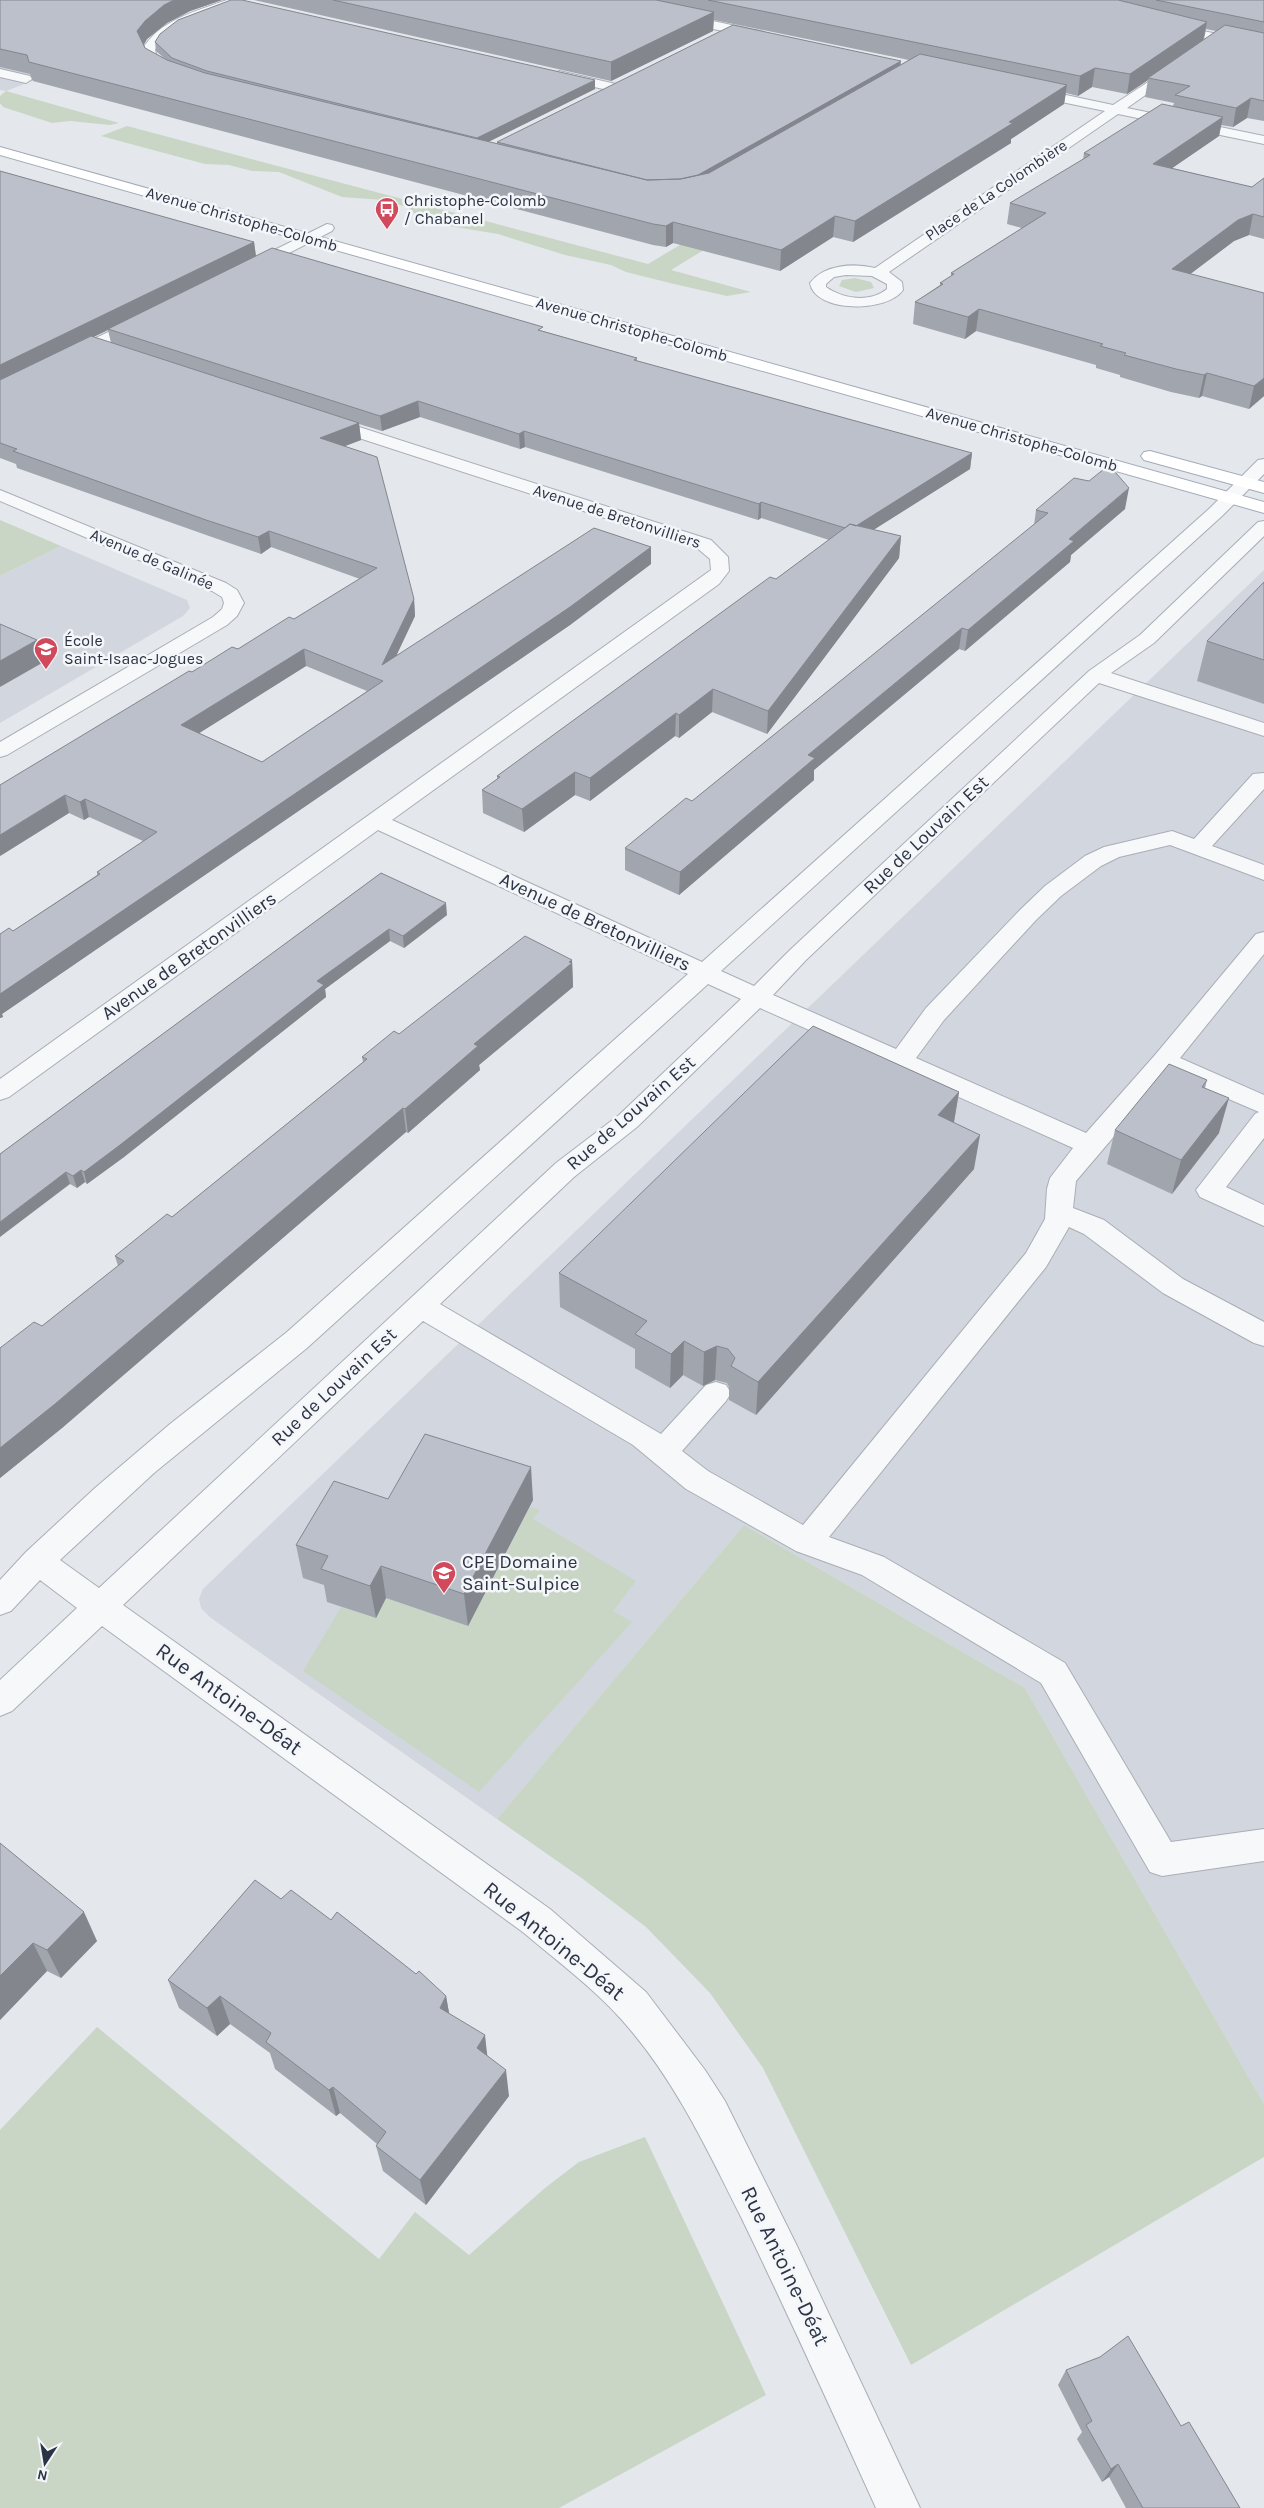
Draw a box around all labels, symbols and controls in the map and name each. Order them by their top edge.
street label: Place de La Colombière [921,135,1071,245]
street label: Avenue Christophe-Colomb [144,182,340,256]
place label: Christophe-Colomb / Chabanel [404,191,546,228]
bus stop icon: Christophe-Colomb / Chabanel [374,196,400,230]
street label: Avenue Christophe-Colomb [534,292,730,366]
street label: Avenue Christophe-Colomb [924,402,1120,476]
street label: Avenue de Bretonvilliers [531,480,703,552]
street label: Avenue de Galinée [87,524,217,594]
place label: École Saint-Isaac-Jogues [64,631,203,668]
school or university icon: École Saint-Isaac-Jogues [33,636,59,670]
street label: Rue de Louvain Est [859,771,993,899]
street label: Avenue de Bretonvilliers [496,868,694,976]
street label: Avenue de Bretonvilliers [97,887,281,1025]
street label: Rue de Louvain Est [562,1051,700,1175]
street label: Rue de Louvain Est [267,1323,401,1451]
place label: CPE Domaine Saint-Sulpice [462,1551,579,1595]
school or university icon: CPE Domaine Saint-Sulpice [431,1560,457,1594]
street label: Rue Antoine-Déat [151,1637,307,1761]
street label: Rue Antoine-Déat [478,1876,630,2006]
street label: Rue Antoine-Déat [735,2182,835,2350]
north arrow [20,2438,70,2488]
text: N [36,2466,49,2485]

